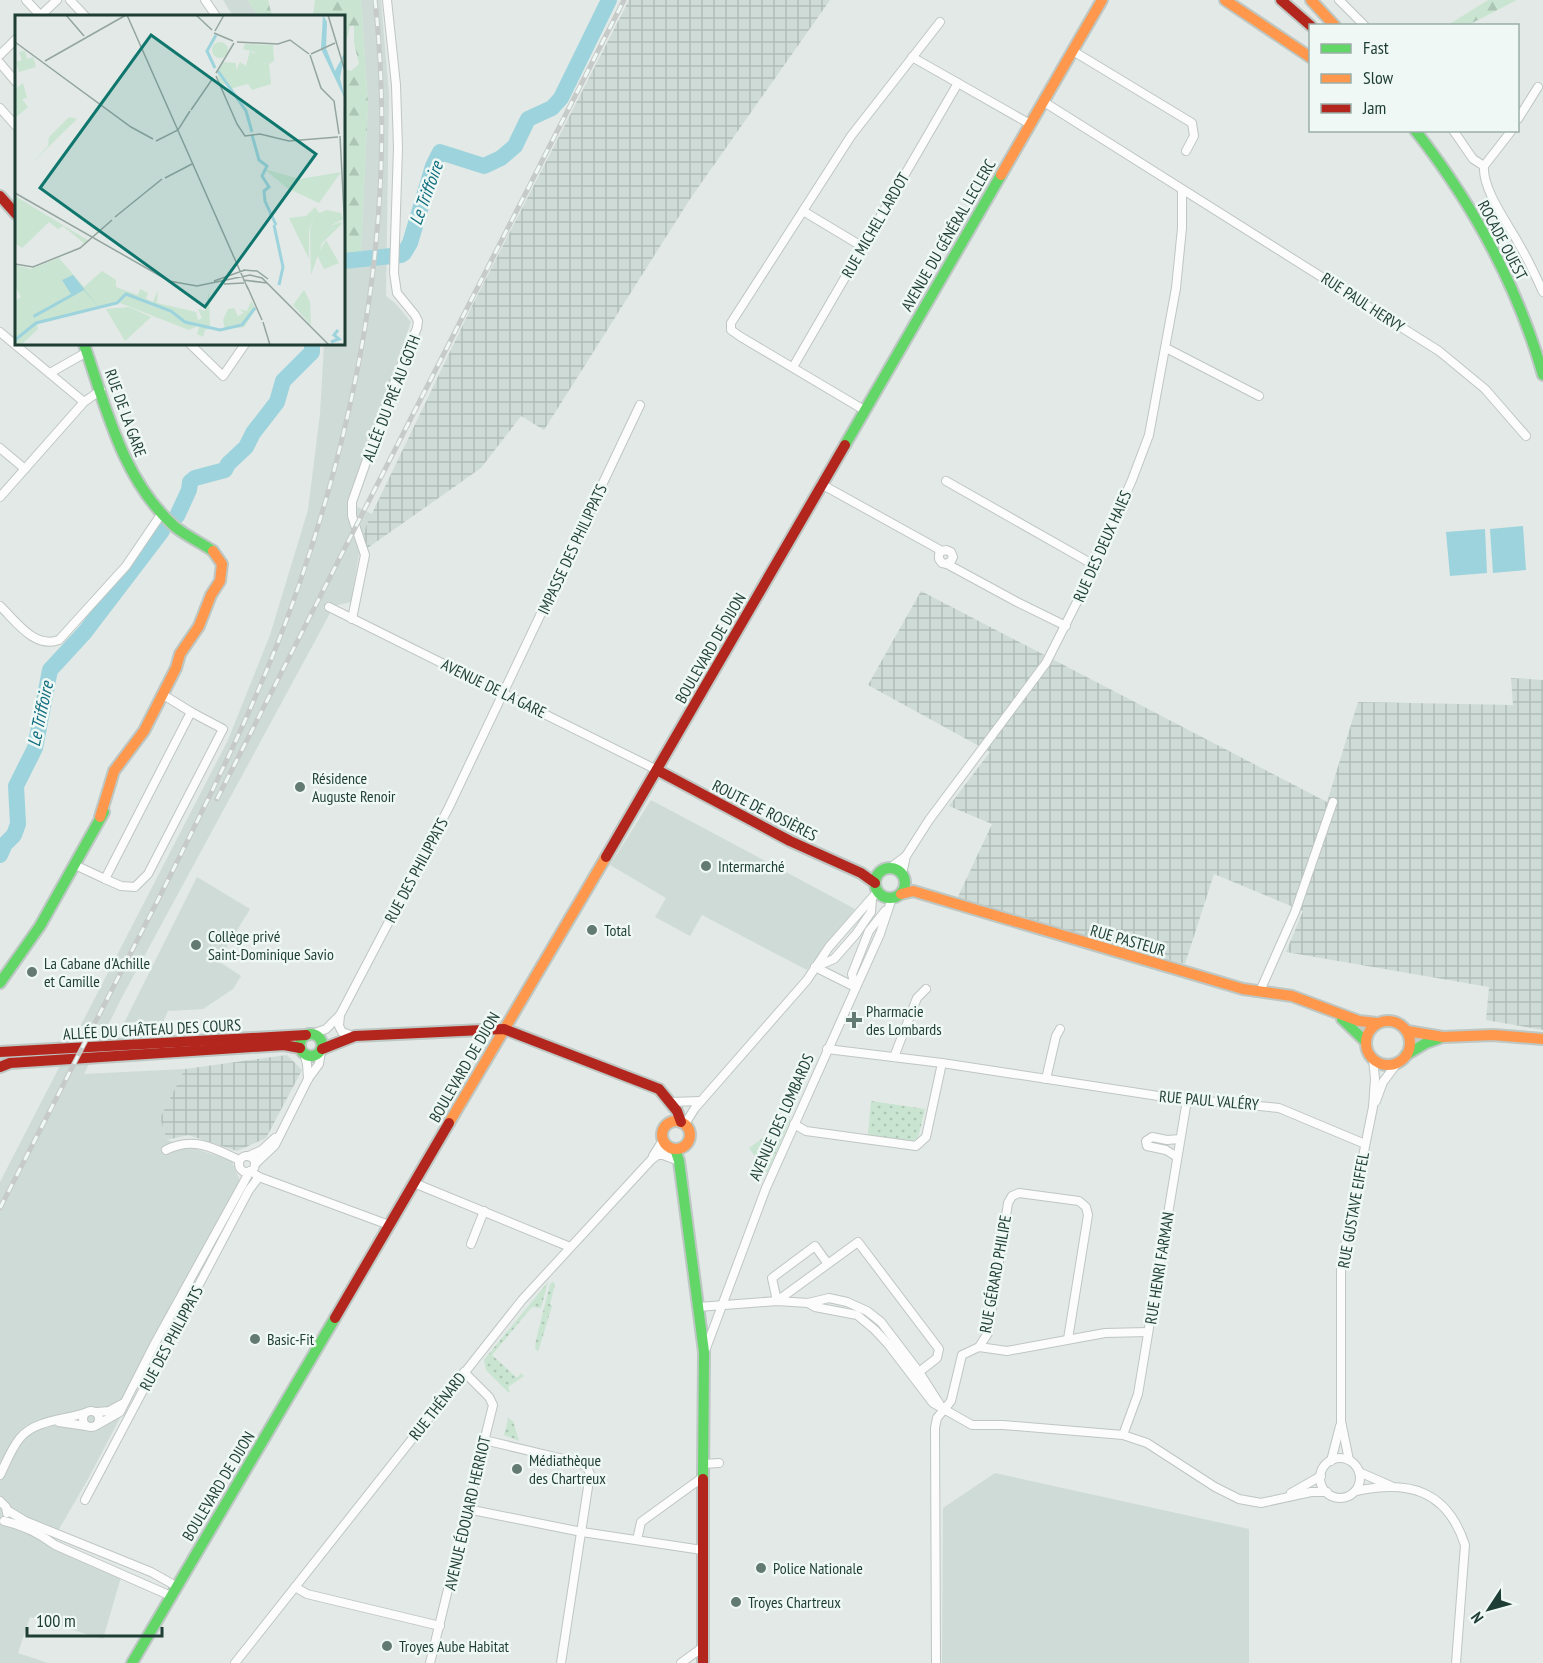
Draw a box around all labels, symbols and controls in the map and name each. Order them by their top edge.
inset map [15,15,345,345]
legend [1309,24,1519,132]
text: Fast [1363,36,1389,59]
text: Slow [1363,66,1394,89]
text: Jam [1362,96,1386,119]
street label: AVENUE DU GÉNÉRAL LECLERC [896,156,1000,314]
water label: Le Triffoire [404,157,449,228]
street label: RUE MICHEL LARDOT [837,169,913,281]
street label: ROCADE OUEST [1474,197,1532,283]
street label: RUE PAUL HERVY [1318,268,1409,337]
street label: ALLÉE DU PRÉ AU GOTH [358,332,424,464]
street label: RUE DE LA GARE [101,366,151,460]
street label: IMPASSE DES PHILIPPATS [533,481,611,617]
street label: RUE DES DEUX HAIES [1068,487,1136,605]
street label: BOULEVARD DE DIJON [670,589,750,707]
street label: AVENUE DE LA GARE [438,654,550,722]
water label: Le Triffoire [22,678,58,749]
place label: Résidence Auguste Renoir [312,768,396,806]
street label: ROUTE DE ROSIÈRES [709,775,821,845]
marker: Résidence Auguste Renoir [293,780,307,794]
street label: RUE DES PHILIPPATS [380,814,452,926]
place label: Intermarché [718,856,785,876]
marker: Intermarché [699,859,713,873]
place label: Total [604,920,631,940]
street label: RUE PASTEUR [1088,920,1168,960]
marker: Total [585,923,599,937]
place label: Collège privé Saint-Dominique Savio [208,926,334,964]
marker: Collège privé Saint-Dominique Savio [189,938,203,952]
place label: La Cabane d'Achille et Camille [44,953,150,991]
marker: La Cabane d'Achille et Camille [25,965,39,979]
place label: Pharmacie des Lombards [866,1001,942,1039]
street label: BOULEVARD DE DIJON [424,1008,504,1126]
marker: Pharmacie des Lombards [847,1013,861,1027]
street label: ALLÉE DU CHÂTEAU DES COURS [63,1014,242,1044]
street label: AVENUE DES LOMBARDS [744,1050,818,1183]
street label: RUE PAUL VALÉRY [1158,1086,1260,1114]
street label: RUE GUSTAVE EIFFEL [1333,1150,1373,1270]
street label: RUE HENRI FARMAN [1140,1210,1178,1326]
street label: RUE GÉRARD PHILIPE [975,1213,1015,1335]
street label: RUE DES PHILIPPATS [135,1282,207,1394]
place label: Basic-Fit [267,1329,315,1349]
marker: Basic-Fit [248,1332,262,1346]
street label: RUE THÉNARD [404,1368,470,1444]
street label: BOULEVARD DE DIJON [177,1428,259,1544]
street label: AVENUE ÉDOUARD HERRIOT [440,1434,494,1592]
place label: Médiathèque des Chartreux [529,1450,606,1488]
marker: Médiathèque des Chartreux [510,1462,524,1476]
place label: Police Nationale [773,1558,863,1578]
marker: Police Nationale [754,1561,768,1575]
north arrow [1459,1579,1519,1639]
place label: Troyes Chartreux [748,1592,841,1612]
marker: Troyes Chartreux [729,1595,743,1609]
scale bar [27,1600,162,1638]
text: N [1466,1608,1487,1627]
text: 100 m [36,1609,76,1632]
place label: Troyes Aube Habitat [399,1636,510,1656]
marker: Troyes Aube Habitat [380,1639,394,1653]

